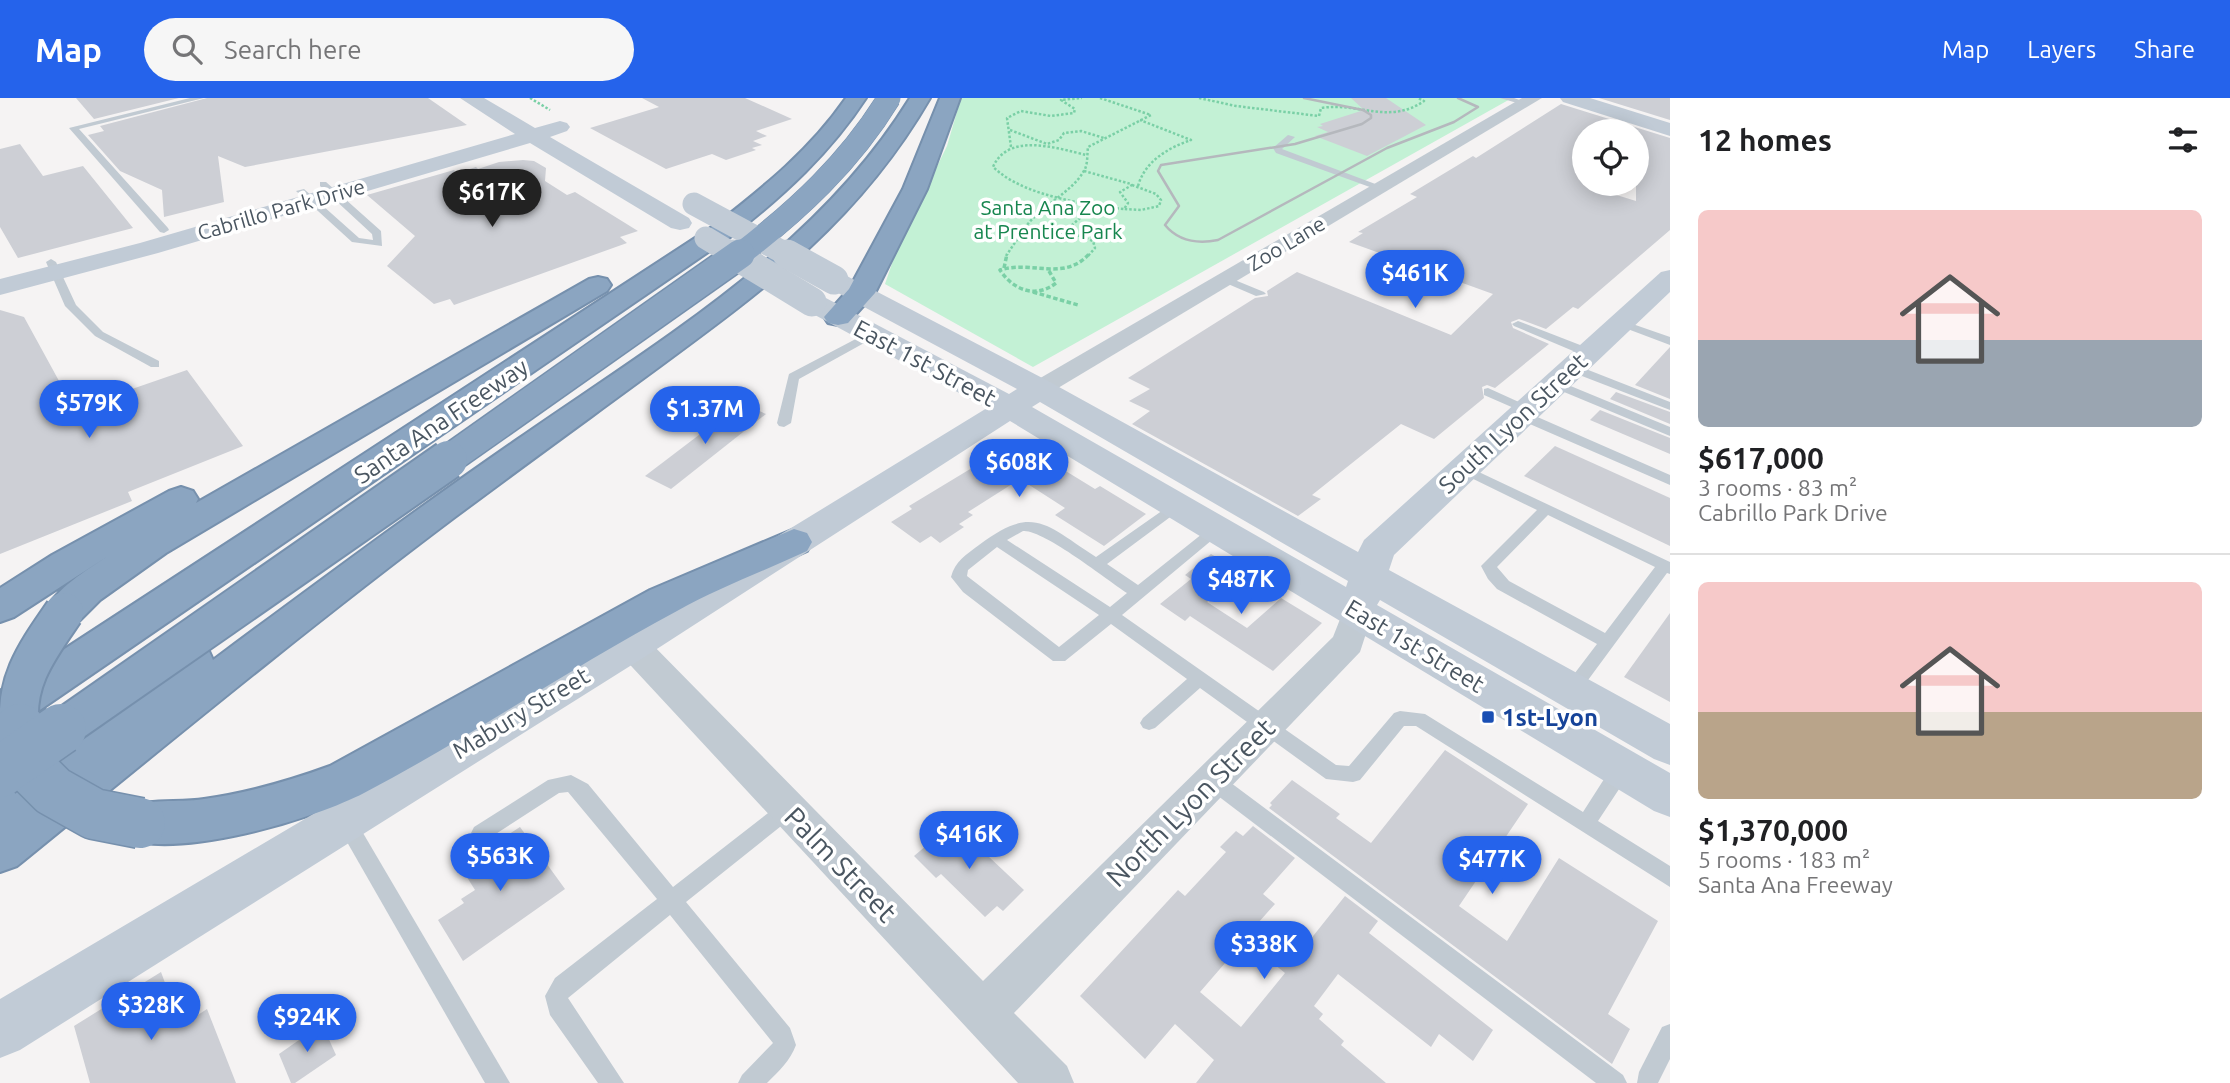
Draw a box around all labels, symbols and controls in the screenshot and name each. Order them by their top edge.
search box [144,18,634,81]
icon: search [168,30,206,68]
text: Map [35,31,102,68]
text: Search here [224,35,362,64]
text: Map [1942,36,1989,63]
text: Layers [2027,36,2096,63]
text: Share [2134,36,2195,63]
map controls [1572,119,1649,196]
button: locate [1572,119,1649,196]
icon: filters [2164,121,2202,159]
text: 12 homes [1698,123,1832,157]
pin: $617K [443,170,541,229]
street label: Cabrillo Park Drive [194,174,368,244]
text: $617K [458,179,526,204]
park label: Santa Ana Zoo at Prentice Park [973,195,1123,243]
street label: Zoo Lane [1243,211,1329,275]
pin: $461K [1366,250,1464,310]
icon: home [1887,256,2013,382]
text: $461K [1381,260,1449,285]
street label: East 1st Street [849,314,1001,412]
street label: South Lyon Street [1433,347,1593,499]
street label: Santa Ana Freeway [349,353,533,489]
pin: $579K [40,380,138,440]
pin: $1.37M [648,386,762,446]
text: $579K [55,390,123,415]
text: $1.37M [666,396,744,421]
pin: $608K [970,440,1068,499]
text: $617,000 [1698,441,1824,475]
text: $608K [985,449,1053,474]
text: 3 rooms · 83 m² [1698,475,1857,500]
text: Cabrillo Park Drive [1698,500,1888,525]
pin: $487K [1192,556,1290,616]
text: $487K [1207,566,1275,591]
street label: East 1st Street [1341,594,1490,698]
icon: home [1887,628,2013,754]
street label: Mabury Street [448,661,595,764]
place label: 1st-Lyon [1502,704,1598,731]
marker: 1st-Lyon [1480,709,1496,725]
street label: North Lyon Street [1100,712,1280,892]
street label: Palm Street [779,800,903,928]
pin: $416K [920,812,1018,871]
text: $1,370,000 [1698,813,1848,847]
text: $416K [935,821,1003,846]
pin: $563K [451,834,549,893]
pin: $477K [1443,836,1541,896]
text: $563K [466,843,534,868]
text: $477K [1458,846,1526,871]
text: 5 rooms · 183 m² [1698,847,1870,872]
text: Santa Ana Freeway [1698,872,1893,897]
pin: $338K [1215,922,1313,981]
text: $338K [1230,931,1298,956]
pin: $328K [102,982,200,1042]
text: $328K [117,992,185,1017]
pin: $924K [258,995,356,1054]
text: $924K [273,1004,341,1029]

